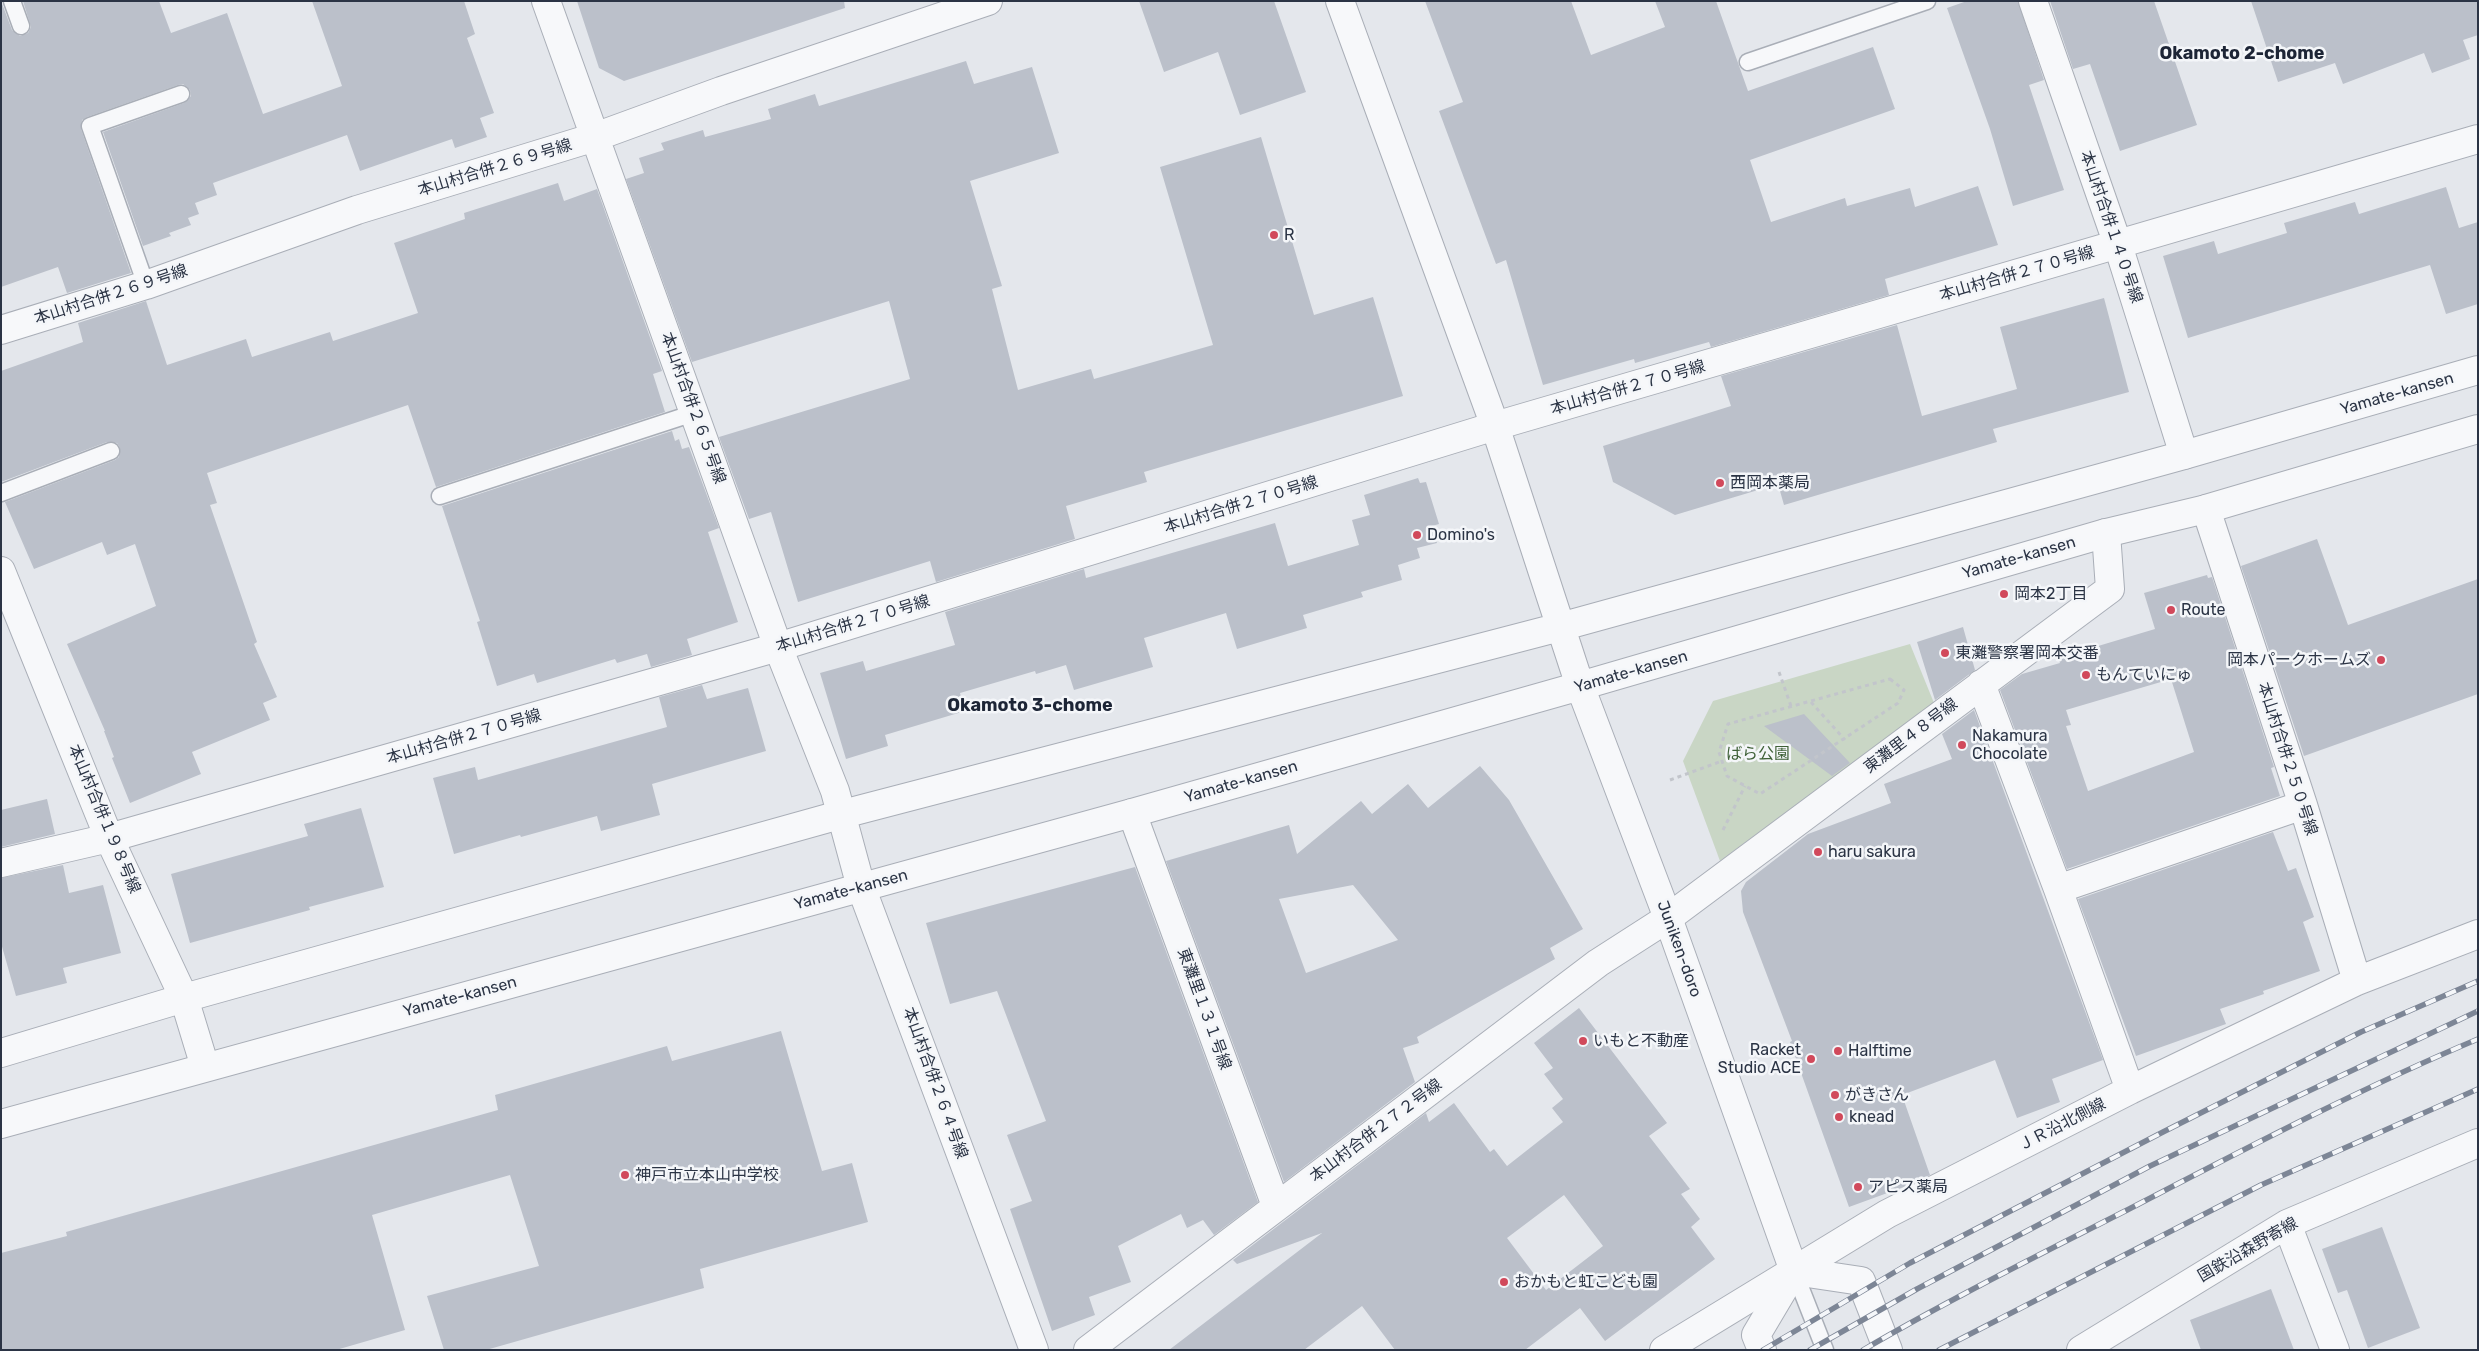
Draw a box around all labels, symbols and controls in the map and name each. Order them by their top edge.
district label: Okamoto 2-chome [2159,43,2325,65]
street label: 本山村合併２６９号線 [416,135,574,201]
street label: 本山村合併１４０号線 [2076,148,2146,306]
place label: R [1284,225,1294,245]
marker: R [1268,229,1280,241]
street label: 本山村合併２７０号線 [1937,243,2097,305]
street label: 本山村合併２６９号線 [32,261,190,329]
street label: 本山村合併２６５号線 [657,330,729,486]
street label: 本山村合併２７０号線 [1548,357,1708,419]
street label: Yamate-kansen [2338,369,2456,419]
street label: 本山村合併２７０号線 [1162,472,1320,538]
place label: 西岡本薬局 [1730,473,1810,493]
marker: 西岡本薬局 [1714,477,1726,489]
place label: Domino's [1427,525,1495,545]
marker: Domino's [1411,529,1423,541]
street label: Yamate-kansen [1960,533,2078,583]
place label: 岡本2丁目 [2014,584,2087,604]
marker: 岡本2丁目 [1998,588,2010,600]
street label: 本山村合併２７０号線 [774,591,932,657]
place label: Route [2181,600,2225,620]
marker: Route [2165,604,2177,616]
place label: 東灘警察署岡本交番 [1955,643,2099,663]
street label: Yamate-kansen [1572,647,1690,697]
marker: 東灘警察署岡本交番 [1939,647,1951,659]
place label: 岡本パークホームズ [2227,650,2371,670]
marker: 岡本パークホームズ [2375,654,2387,666]
place label: もんていにゅ [2096,665,2192,685]
marker: もんていにゅ [2080,669,2092,681]
street label: 本山村合併２５０号線 [2253,680,2321,838]
district label: Okamoto 3-chome [947,695,1113,717]
street label: 東灘里４８号線 [1860,695,1962,777]
street label: 本山村合併２７０号線 [384,706,544,768]
place label: Nakamura Chocolate [1972,726,2048,764]
marker: Nakamura Chocolate [1956,739,1968,751]
street label: 本山村合併１９８号線 [64,742,144,896]
park label: ばら公園 [1726,744,1790,764]
street label: Yamate-kansen [1182,757,1300,807]
place label: haru sakura [1828,842,1916,862]
marker: haru sakura [1812,846,1824,858]
street label: Yamate-kansen [792,866,910,914]
street label: Juniken-doro [1653,898,1705,1000]
street label: 東灘里１３１号線 [1173,946,1235,1072]
street label: Yamate-kansen [401,973,519,1021]
street label: 本山村合併２６４号線 [899,1005,971,1161]
place label: いもと不動産 [1593,1031,1689,1051]
marker: いもと不動産 [1577,1035,1589,1047]
place label: Racket Studio ACE [1718,1040,1801,1078]
place label: Halftime [1848,1041,1912,1061]
marker: Halftime [1832,1045,1844,1057]
marker: Racket Studio ACE [1805,1053,1817,1065]
street label: 本山村合併２７２号線 [1306,1075,1446,1187]
place label: がきさん [1845,1085,1909,1105]
marker: がきさん [1829,1089,1841,1101]
street label: ＪＲ沿北側線 [2015,1095,2109,1155]
place label: knead [1849,1107,1894,1127]
marker: knead [1833,1111,1845,1123]
place label: 神戸市立本山中学校 [635,1165,779,1185]
marker: 神戸市立本山中学校 [619,1169,631,1181]
place label: アピス薬局 [1868,1177,1948,1197]
marker: アピス薬局 [1852,1181,1864,1193]
street label: 国鉄沿森野寄線 [2195,1214,2301,1286]
place label: おかもと虹こども園 [1514,1272,1658,1292]
marker: おかもと虹こども園 [1498,1276,1510,1288]

